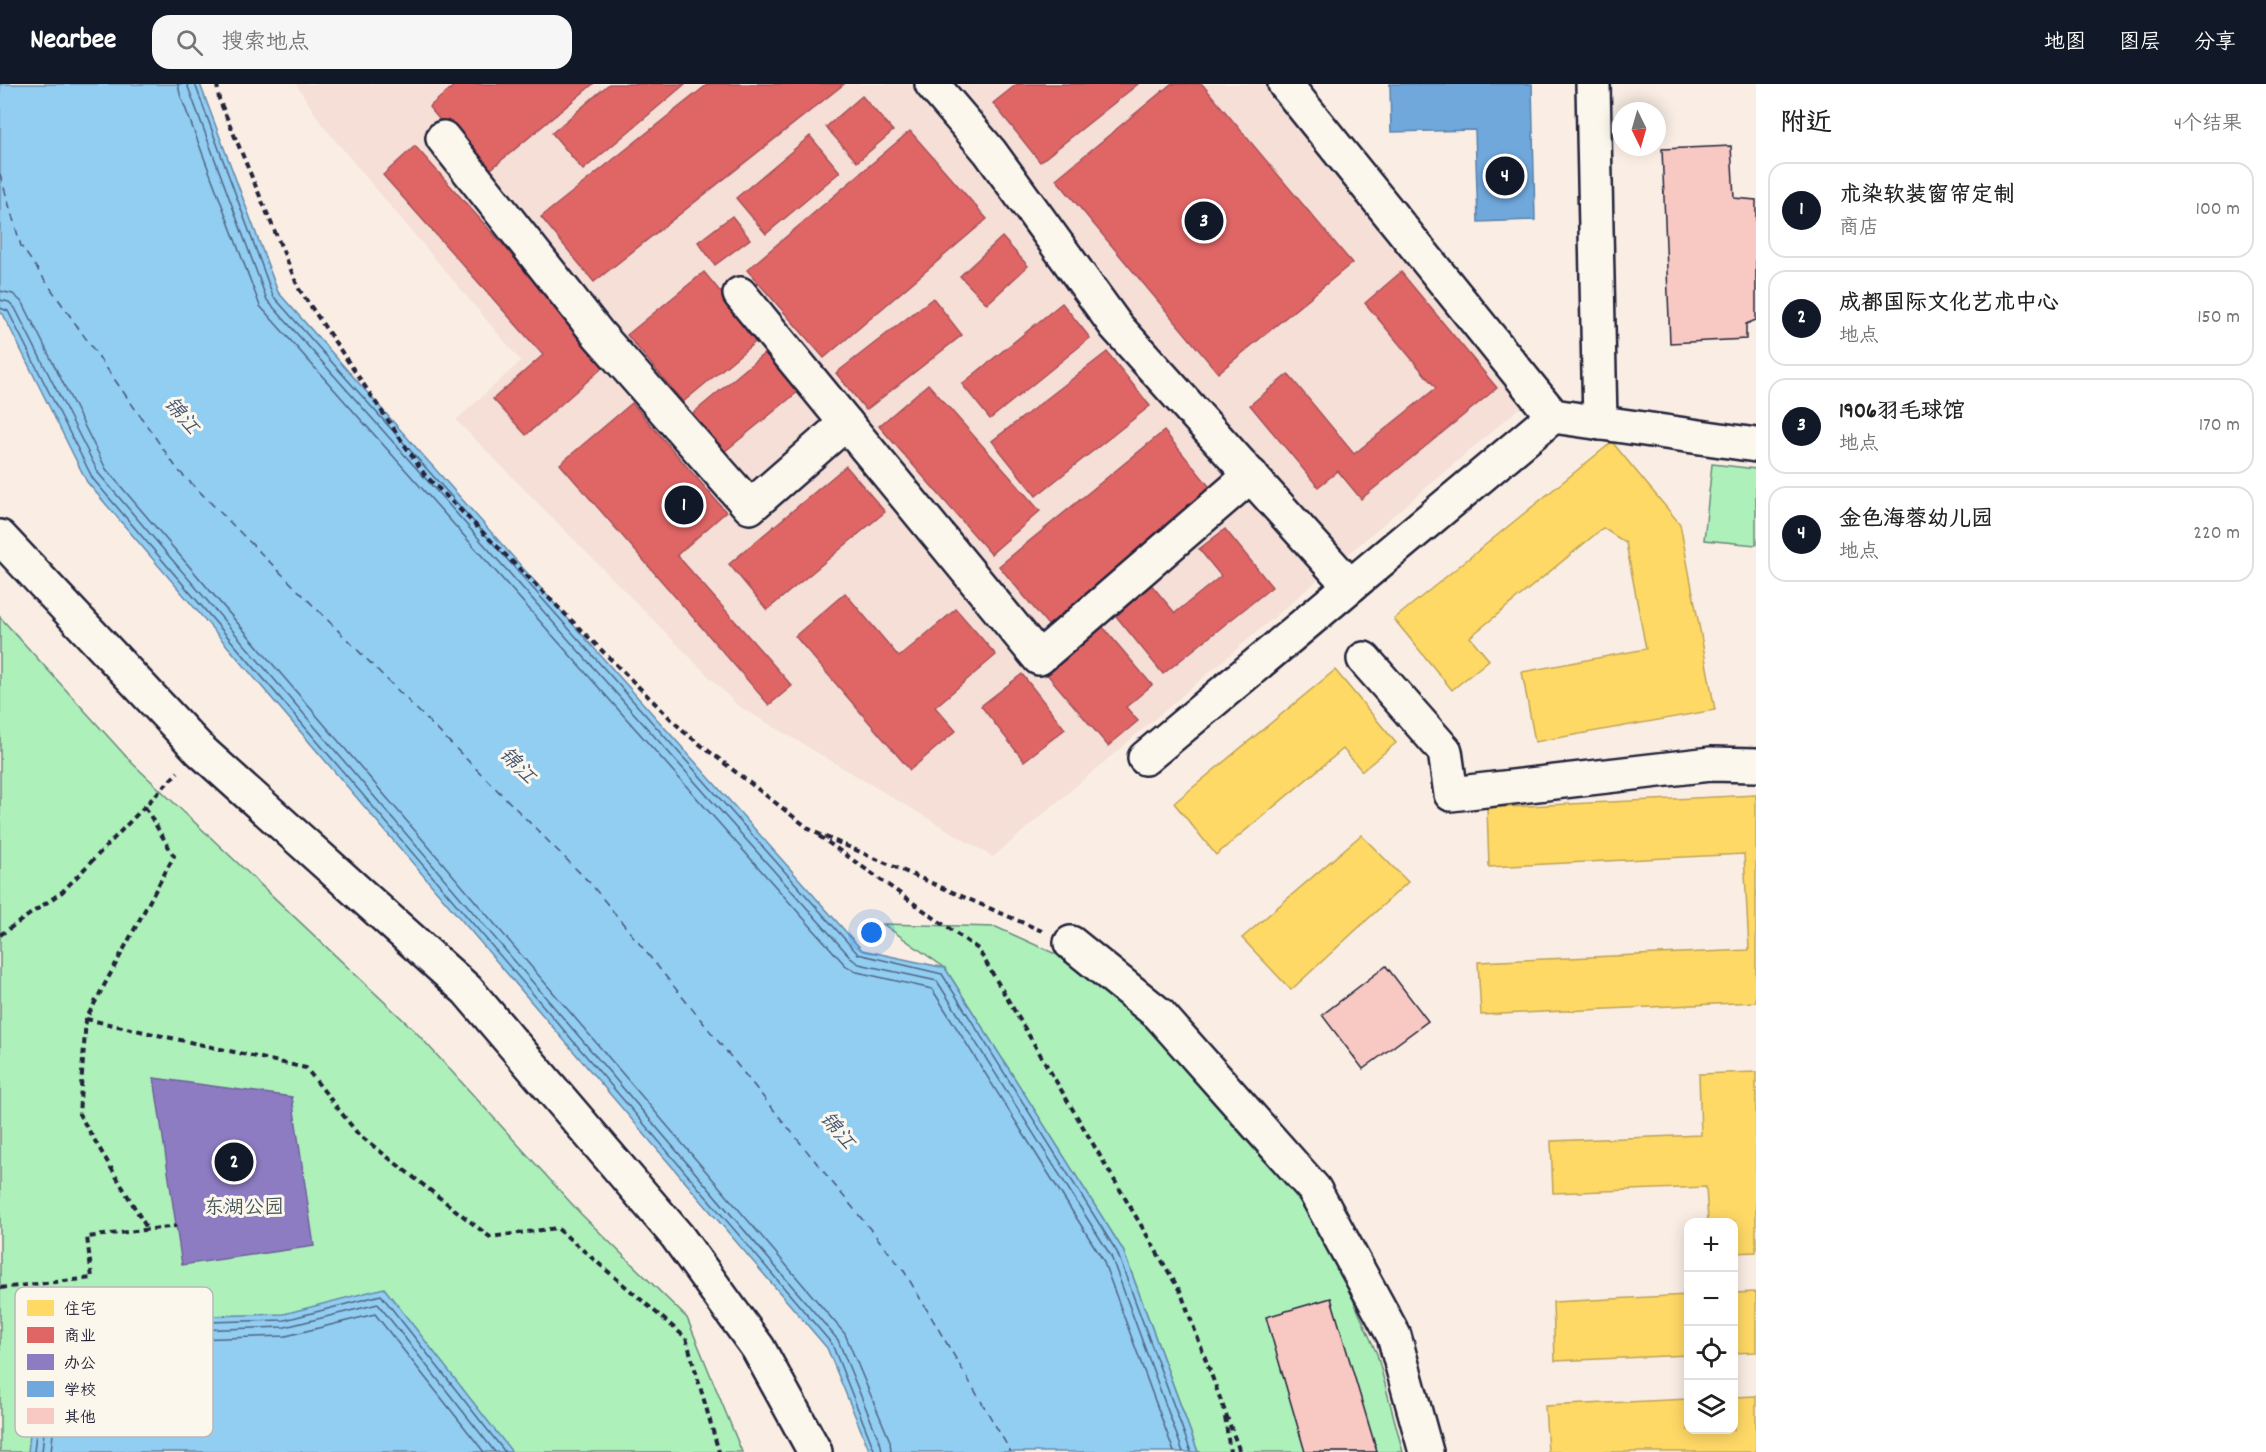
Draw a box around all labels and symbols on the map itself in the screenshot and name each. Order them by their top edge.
north arrow [1612,102,1666,156]
pin: 4 [1486,154,1524,199]
pin: 3 [1184,198,1224,244]
water label: 锦江 [155,391,205,443]
pin: 1 [664,482,704,528]
water label: 锦江 [490,742,542,793]
your location [857,918,886,947]
water label: 锦江 [811,1106,861,1158]
pin: 2 [214,1140,254,1184]
park label: 东湖公园 [204,1195,284,1223]
legend [15,1287,213,1437]
text: 住宅 [64,1299,96,1322]
text: 商业 [64,1326,96,1349]
text: 办公 [64,1353,96,1376]
text: 学校 [64,1380,96,1403]
text: 其他 [64,1407,96,1430]

